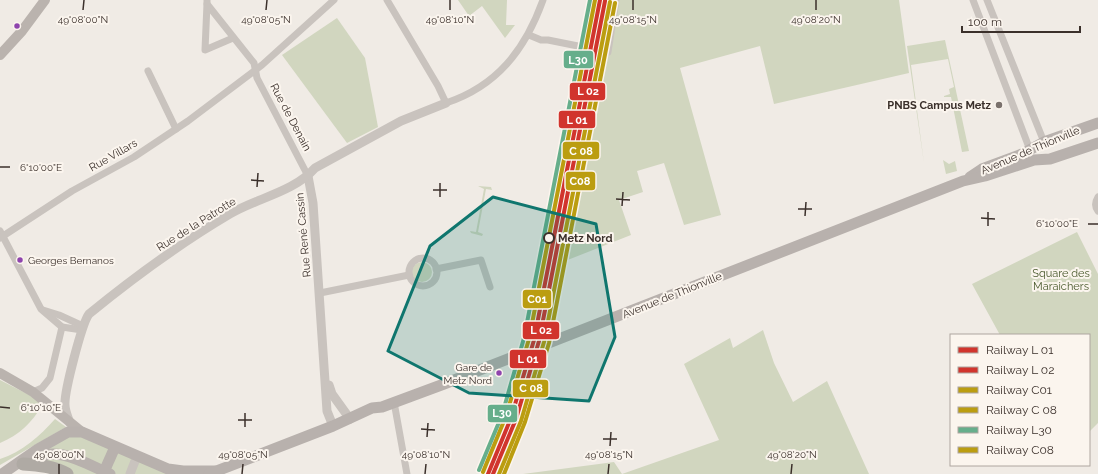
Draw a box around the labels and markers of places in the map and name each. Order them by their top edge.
unlabelled marker [12,21,22,31]
place label: PNBS Campus Metz [887,99,992,112]
marker: PNBS Campus Metz [994,100,1004,110]
marker: Metz Nord [543,232,555,244]
place label: Metz Nord [558,232,613,245]
marker: Georges Bernanos [15,255,25,265]
place label: Georges Bernanos [28,255,114,266]
place label: Gare de Metz Nord [443,362,492,386]
marker: Gare de Metz Nord [494,368,504,378]

